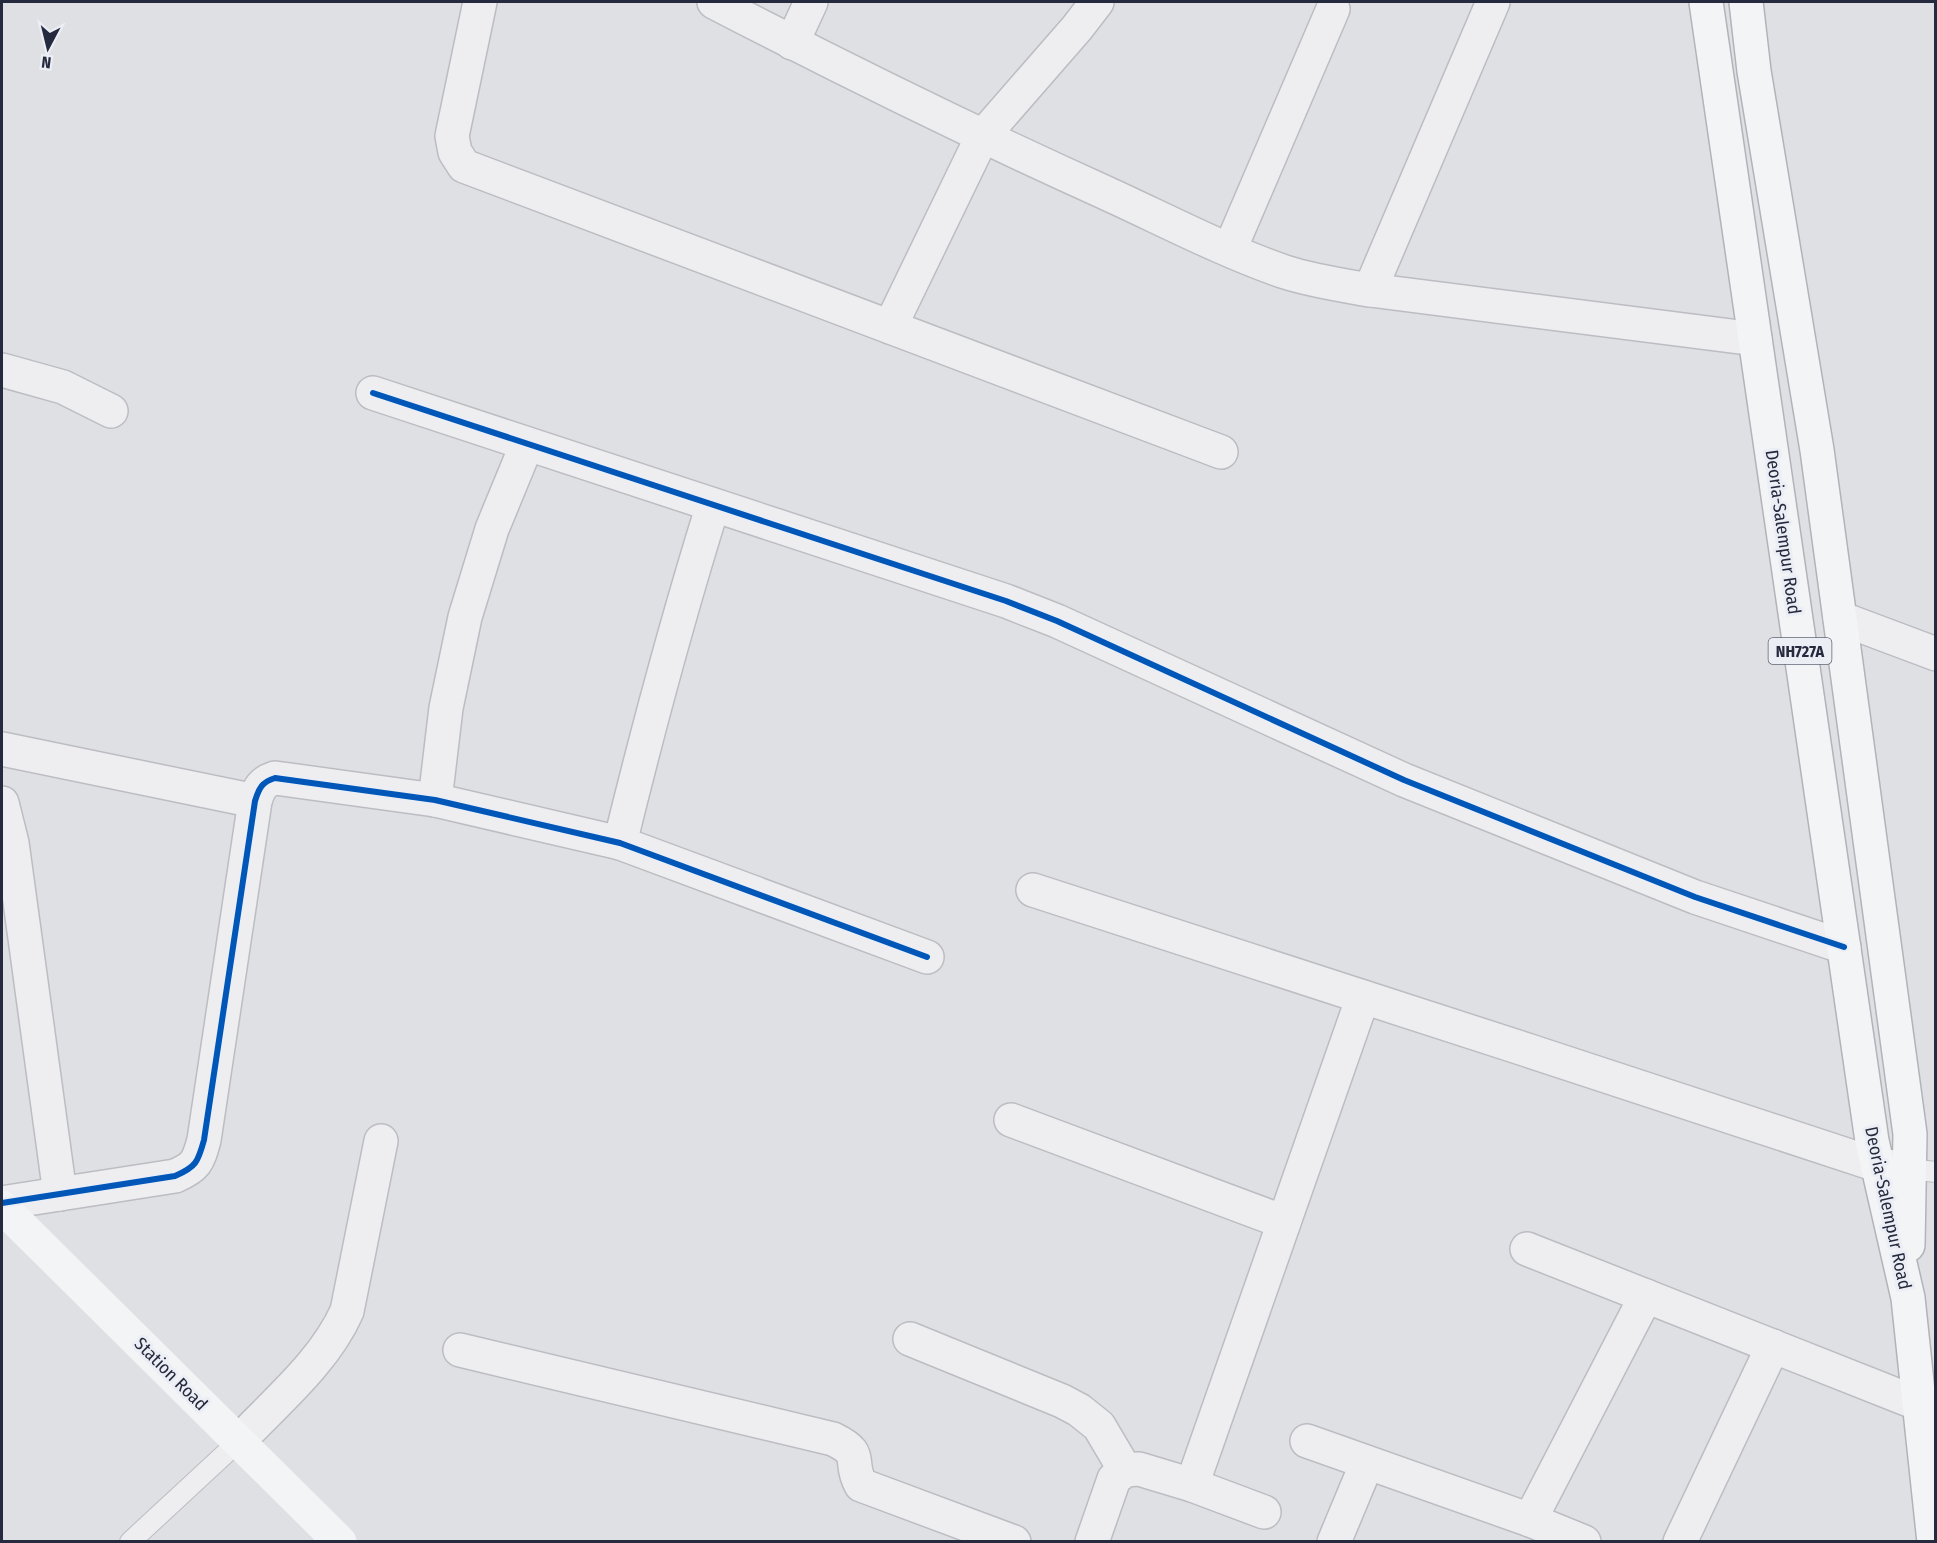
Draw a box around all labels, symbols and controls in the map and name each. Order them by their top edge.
north arrow [18,18,78,78]
text: N [40,52,52,72]
street label: Deoria-Salempur Road [1761,448,1805,616]
road number: NH727A [1768,638,1832,664]
street label: Deoria-Salempur Road [1860,1125,1916,1291]
street label: Station Road [130,1333,212,1415]

